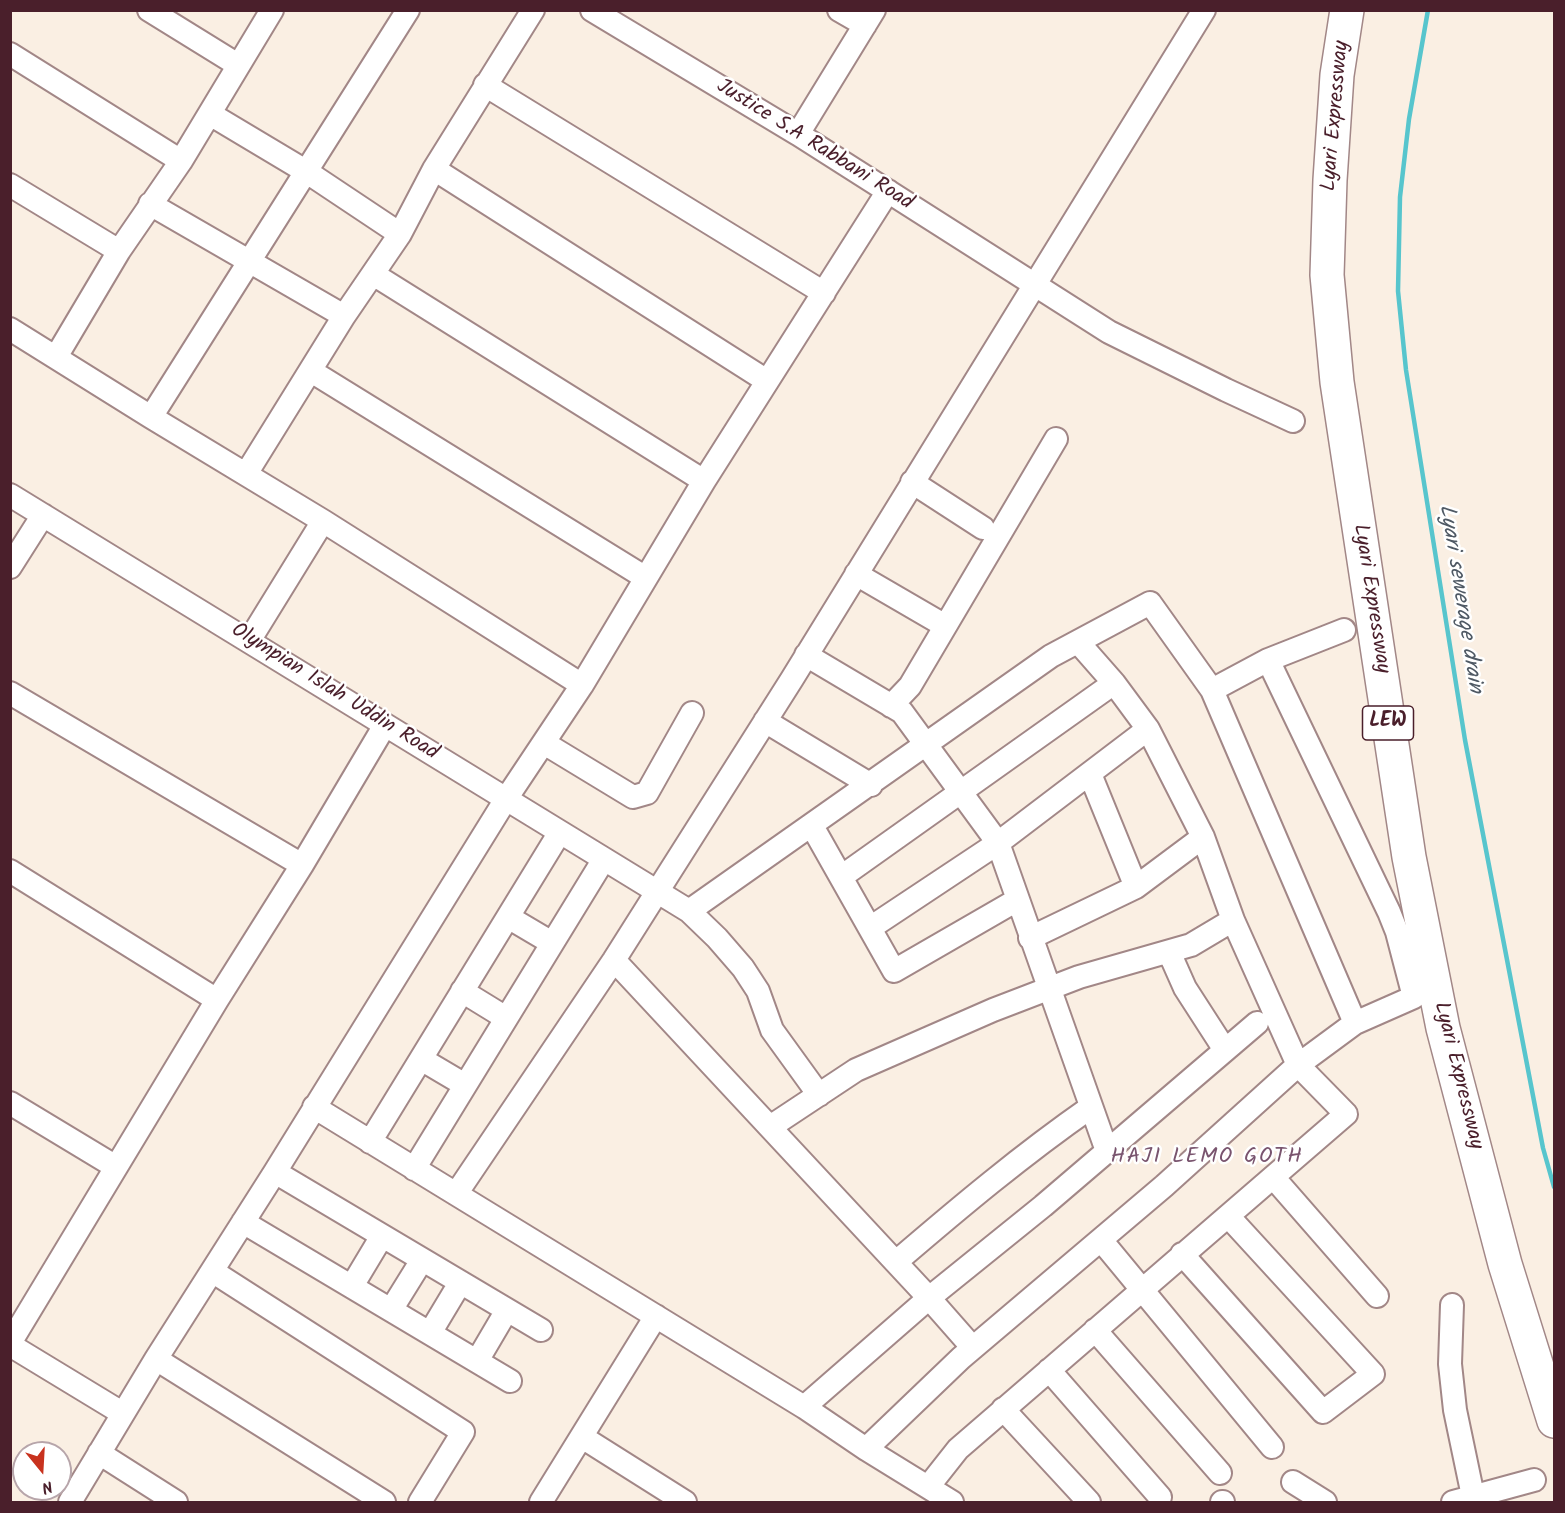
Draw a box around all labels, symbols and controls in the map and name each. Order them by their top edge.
street label: Lyari Expressway [1318,40,1356,192]
street label: Justice S.A Rabbani Road [711,75,917,217]
water label: Lyari sewerage drain [1431,503,1487,695]
street label: Lyari Expressway [1346,522,1394,676]
street label: Olympian Islah Uddin Road [226,619,442,767]
road number: LEW [1362,706,1414,740]
street label: Lyari Expressway [1427,1000,1487,1152]
district label: HAJI LEMO GOTH [1110,1145,1304,1171]
north arrow [12,1441,72,1501]
text: N [38,1473,56,1500]

